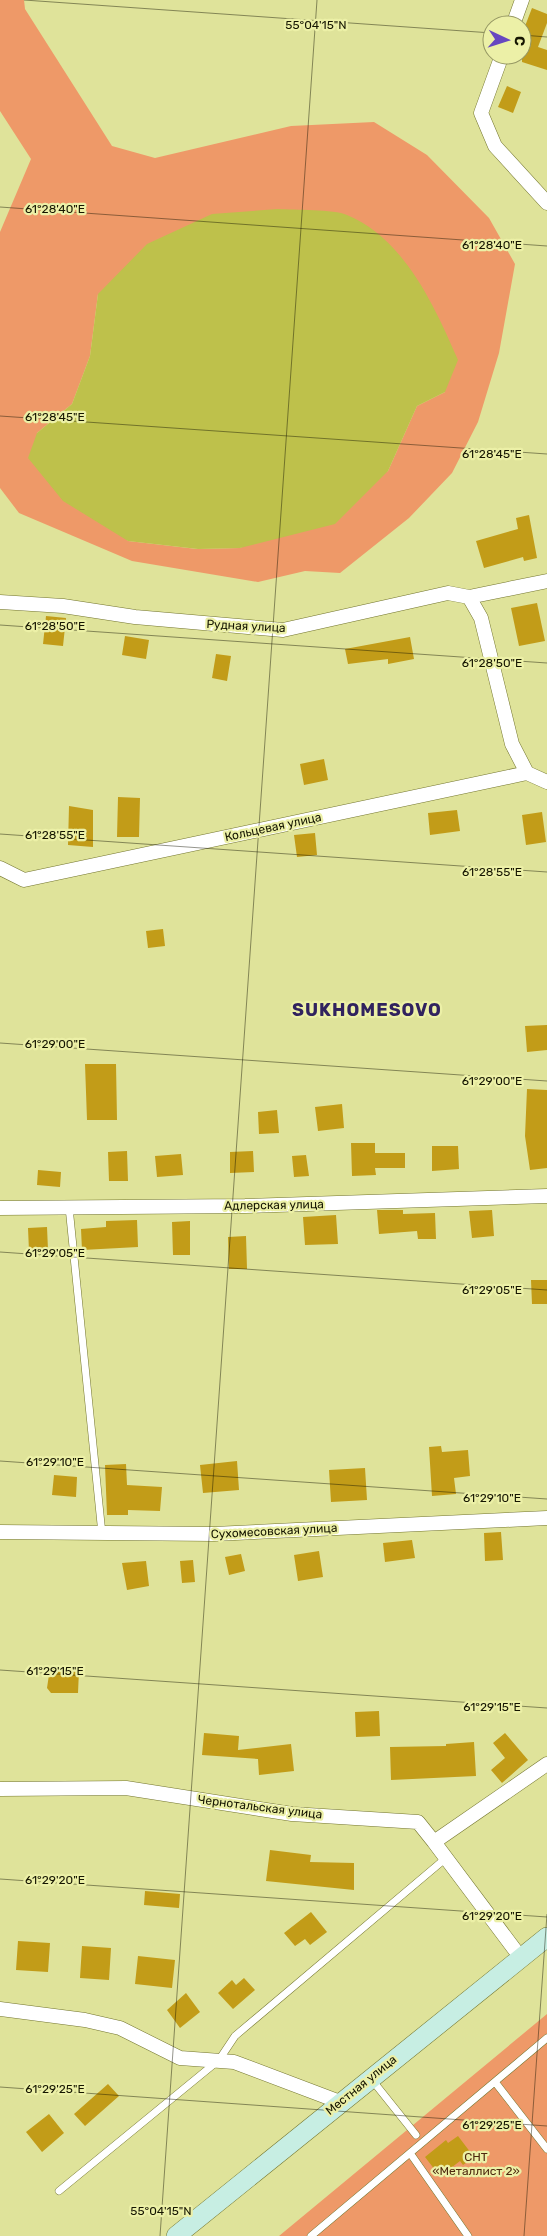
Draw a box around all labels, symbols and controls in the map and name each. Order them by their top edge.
north arrow [482,15,532,65]
text: 55°04'15"N [285,18,347,32]
text: С [511,35,528,47]
text: 61°28'40"E [25,202,85,216]
text: 61°28'40"E [462,238,522,252]
text: 61°28'45"E [25,410,85,424]
text: 61°28'45"E [462,447,522,461]
street label: Рудная улица [206,617,286,635]
text: 61°28'50"E [25,619,85,633]
text: 61°28'50"E [462,656,522,670]
street label: Кольцевая улица [223,810,323,844]
text: 61°28'55"E [25,828,85,842]
text: 61°28'55"E [462,865,522,879]
district label: SUKHOMESOVO [292,999,442,1021]
text: 61°29'00"E [25,1037,85,1051]
text: 61°29'00"E [462,1074,522,1088]
street label: Адлерская улица [224,1197,324,1213]
text: 61°29'05"E [25,1246,85,1260]
text: 61°29'05"E [462,1283,522,1297]
text: 61°29'10"E [26,1455,84,1469]
text: 61°29'10"E [463,1491,521,1505]
street label: Сухомесовская улица [210,1521,338,1541]
text: 61°29'15"E [26,1664,84,1678]
text: 61°29'15"E [463,1700,521,1714]
street label: Чернотальская улица [197,1792,323,1822]
text: 61°29'20"E [25,1873,85,1887]
text: 61°29'20"E [462,1909,522,1923]
street label: Местная улица [323,2052,399,2118]
text: 61°29'25"E [25,2082,85,2096]
text: 61°29'25"E [462,2118,522,2132]
park label: СНТ «Металлист 2» [432,2150,520,2178]
text: 55°04'15"N [130,2204,192,2218]

